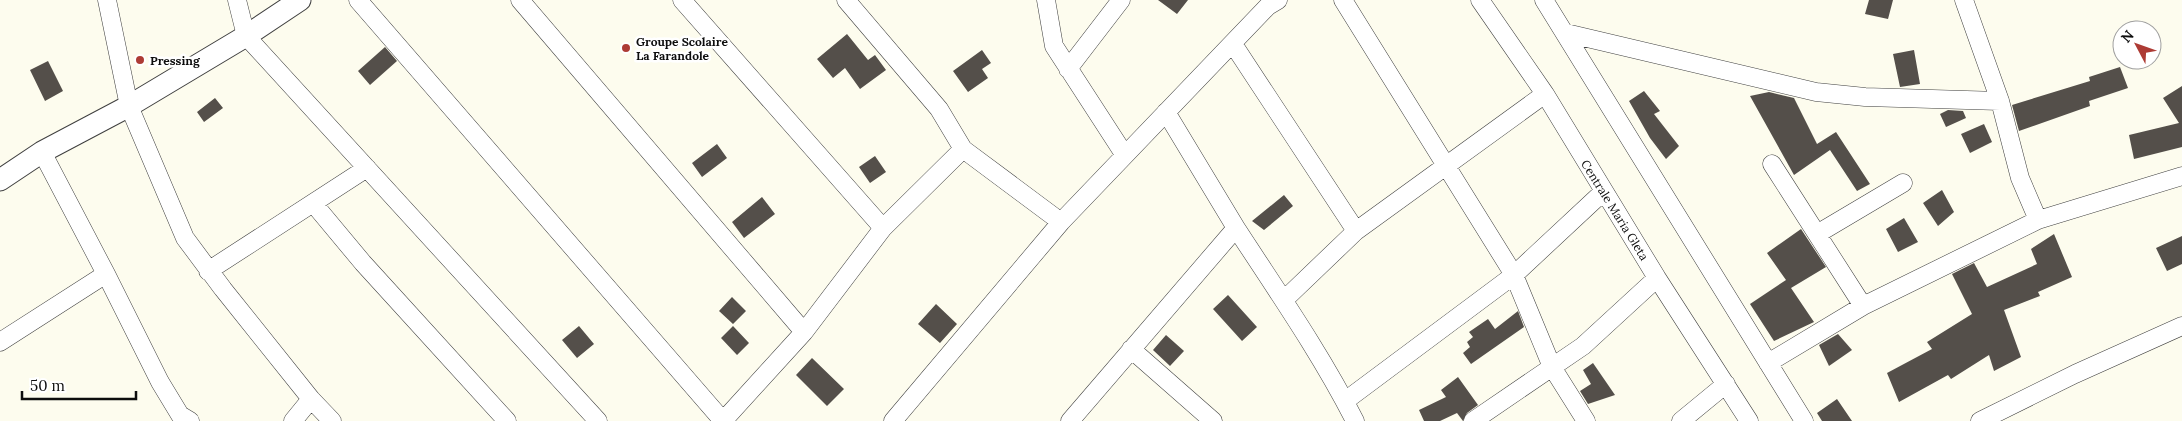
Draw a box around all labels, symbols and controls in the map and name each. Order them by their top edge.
north arrow [2112,20,2162,70]
text: N [2117,26,2138,46]
place label: Groupe Scolaire La Farandole [636,34,728,63]
marker: Groupe Scolaire La Farandole [620,42,632,54]
place label: Pressing [150,53,201,68]
marker: Pressing [134,54,146,66]
street label: Centrale Maria Gleta [1578,157,1652,263]
scale bar [22,368,136,400]
text: 50 m [30,376,65,395]

